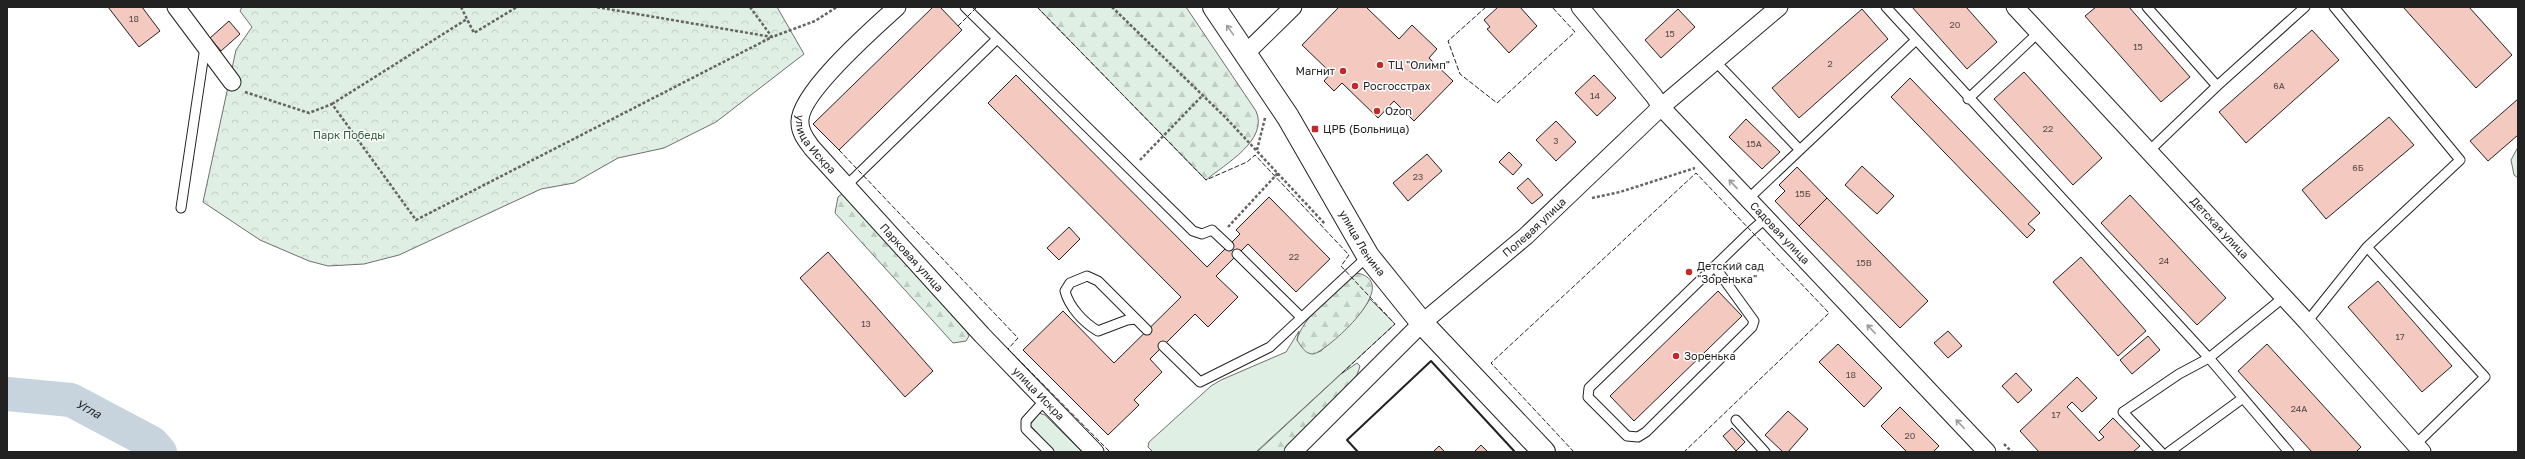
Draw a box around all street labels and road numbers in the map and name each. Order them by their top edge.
street label: улица Искра [794,114,839,176]
street label: Детская улица [2188,194,2252,261]
street label: Полевая улица [1500,195,1568,259]
street label: Садовая улица [1748,199,1813,266]
street label: улица Ленина [1337,208,1388,278]
street label: Парковая улица [878,220,946,294]
street label: улица Искра [1010,364,1067,422]

